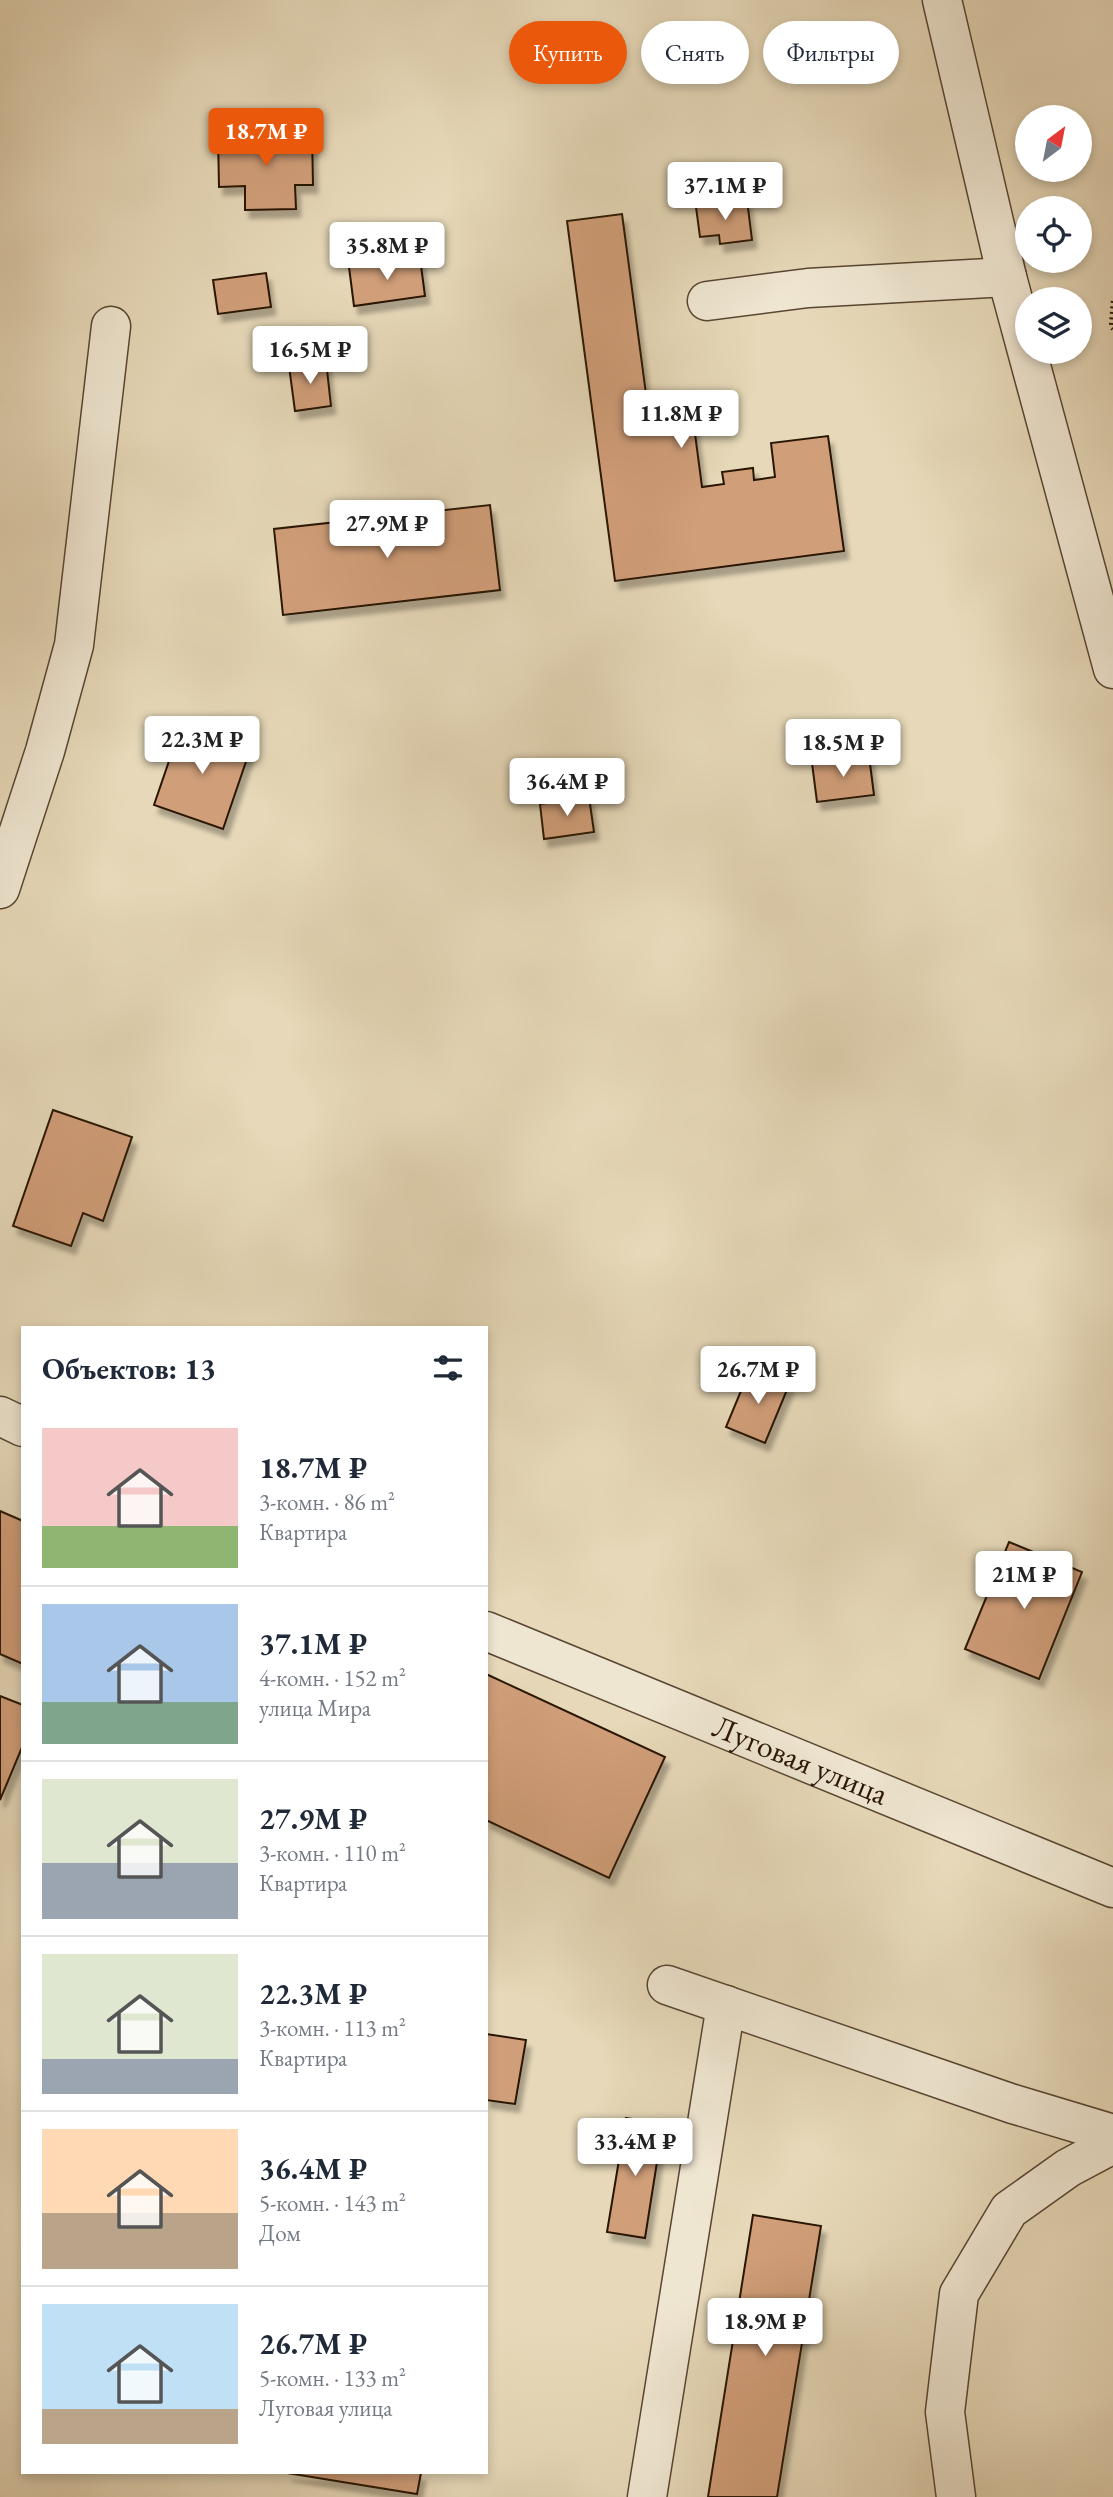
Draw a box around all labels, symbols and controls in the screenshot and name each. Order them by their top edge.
chip: Купить [509,21,627,84]
chip: Снять [641,21,749,84]
chip: Фильтры [763,21,899,84]
north arrow [1015,105,1092,182]
map controls [1015,105,1092,364]
pin: 18.7M ₽ [201,108,331,168]
text: 18.7M ₽ [225,116,307,146]
pin: 37.1M ₽ [660,162,790,222]
text: 37.1M ₽ [684,170,766,200]
button: locate [1015,196,1092,273]
pin: 35.8M ₽ [322,222,452,282]
text: 35.8M ₽ [346,230,428,260]
button: layers [1015,287,1092,364]
pin: 16.5M ₽ [245,326,375,386]
text: 16.5M ₽ [269,334,351,364]
pin: 11.8M ₽ [616,391,746,450]
text: 11.8M ₽ [640,398,722,428]
pin: 27.9M ₽ [322,500,452,560]
text: 27.9M ₽ [346,508,428,538]
pin: 22.3M ₽ [137,716,267,776]
pin: 18.5M ₽ [778,720,908,779]
text: 22.3M ₽ [161,724,243,754]
text: 18.5M ₽ [802,727,884,757]
pin: 36.4M ₽ [502,758,632,818]
text: 36.4M ₽ [526,766,608,796]
pin: 26.7M ₽ [693,1346,823,1406]
text: Объектов: 13 [42,1349,216,1388]
icon: filters [429,1349,467,1387]
text: 26.7M ₽ [717,1354,799,1384]
text: 18.7M ₽ [259,1448,367,1487]
icon: home [98,1456,182,1540]
text: 3-комн. · 86 m² [259,1487,395,1517]
text: Квартира [259,1517,347,1547]
pin: 21M ₽ [975,1552,1073,1611]
text: 21M ₽ [991,1559,1057,1589]
text: 37.1M ₽ [259,1624,367,1663]
icon: home [98,1632,182,1716]
text: 4-комн. · 152 m² [259,1663,406,1693]
text: улица Мира [259,1693,371,1723]
street label: Луговая улица [707,1705,895,1815]
text: 27.9M ₽ [259,1799,367,1838]
icon: home [98,1807,182,1891]
text: 3-комн. · 110 m² [259,1838,406,1868]
text: Квартира [259,1868,347,1898]
text: 22.3M ₽ [259,1974,367,2013]
icon: home [98,1982,182,2066]
text: 3-комн. · 113 m² [259,2013,406,2043]
text: Квартира [259,2043,347,2073]
pin: 33.4M ₽ [570,2118,700,2178]
text: 33.4M ₽ [594,2126,676,2156]
text: 36.4M ₽ [259,2149,367,2188]
icon: home [98,2157,182,2241]
text: 5-комн. · 143 m² [259,2188,406,2218]
text: Дом [259,2218,301,2248]
pin: 18.9M ₽ [700,2298,830,2358]
text: 18.9M ₽ [724,2306,806,2336]
text: 26.7M ₽ [259,2324,367,2363]
icon: home [98,2332,182,2416]
text: 5-комн. · 133 m² [259,2363,406,2393]
text: Луговая улица [259,2393,392,2423]

